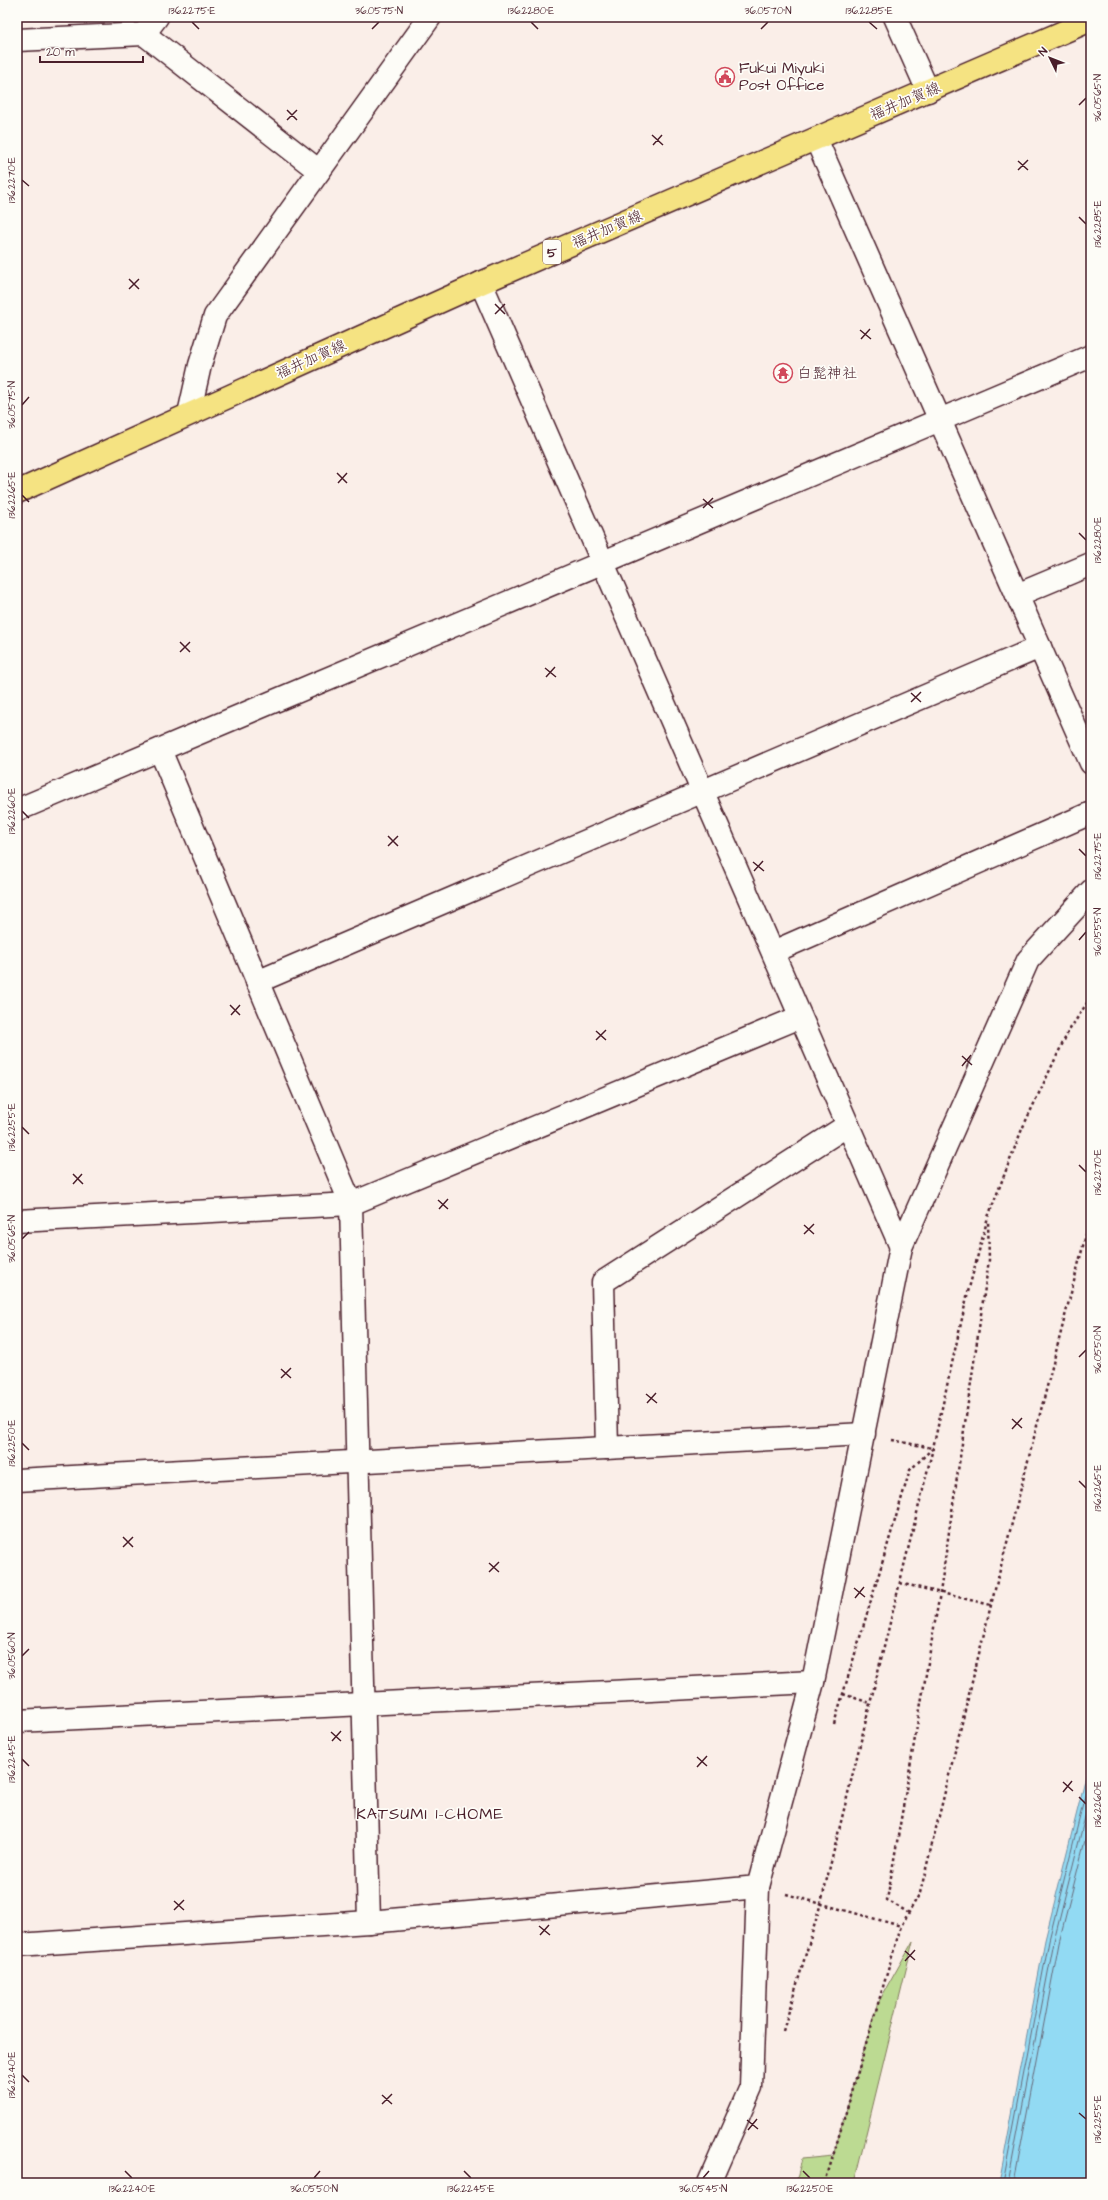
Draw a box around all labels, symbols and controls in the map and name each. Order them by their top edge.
text: 136.2275°E [169,4,215,18]
text: 36.0575°N [355,4,403,18]
text: 136.2280°E [508,4,554,18]
text: 36.0570°N [744,4,792,18]
text: 136.2285°E [845,4,893,18]
scale bar [40,38,143,64]
north arrow [1030,38,1070,78]
text: 20 m [46,44,75,61]
text: N [1035,44,1051,59]
place label: Fukui Miyuki Post Office [739,58,825,96]
public building icon: Fukui Miyuki Post Office [714,66,736,88]
text: 36.0565°N [1091,74,1105,122]
street label: 福井加賀線 [867,77,944,126]
text: 136.2270°E [5,157,19,203]
text: 136.2285°E [1091,200,1105,248]
street label: 福井加賀線 [569,205,646,254]
road number: 5 [543,240,561,264]
street label: 福井加賀線 [273,335,350,384]
temple icon: 白髭神社 [772,362,794,384]
place label: 白髭神社 [797,363,857,384]
text: 36.0575°N [5,381,19,429]
text: 136.2265°E [5,471,19,518]
text: 136.2280°E [1091,517,1105,563]
text: 136.2260°E [5,788,19,834]
text: 136.2275°E [1091,833,1105,879]
text: 36.0555°N [1091,908,1105,956]
text: 136.2255°E [5,1103,19,1151]
text: 136.2270°E [1091,1149,1105,1195]
text: 36.0565°N [5,1215,19,1263]
text: 36.0550°N [1091,1326,1105,1374]
text: 136.2250°E [5,1419,19,1467]
text: 136.2265°E [1091,1464,1105,1511]
text: 36.0560°N [5,1632,19,1680]
text: 136.2245°E [5,1735,19,1783]
text: 136.2260°E [1091,1781,1105,1827]
district label: KATSUMI 1-CHOME [356,1803,504,1825]
text: 136.2240°E [5,2052,19,2098]
text: 136.2255°E [1091,2095,1105,2143]
text: 136.2240°E [109,2182,155,2196]
text: 36.0550°N [290,2182,338,2196]
text: 136.2245°E [447,2182,495,2196]
text: 36.0545°N [679,2182,727,2196]
text: 136.2250°E [787,2182,834,2196]

